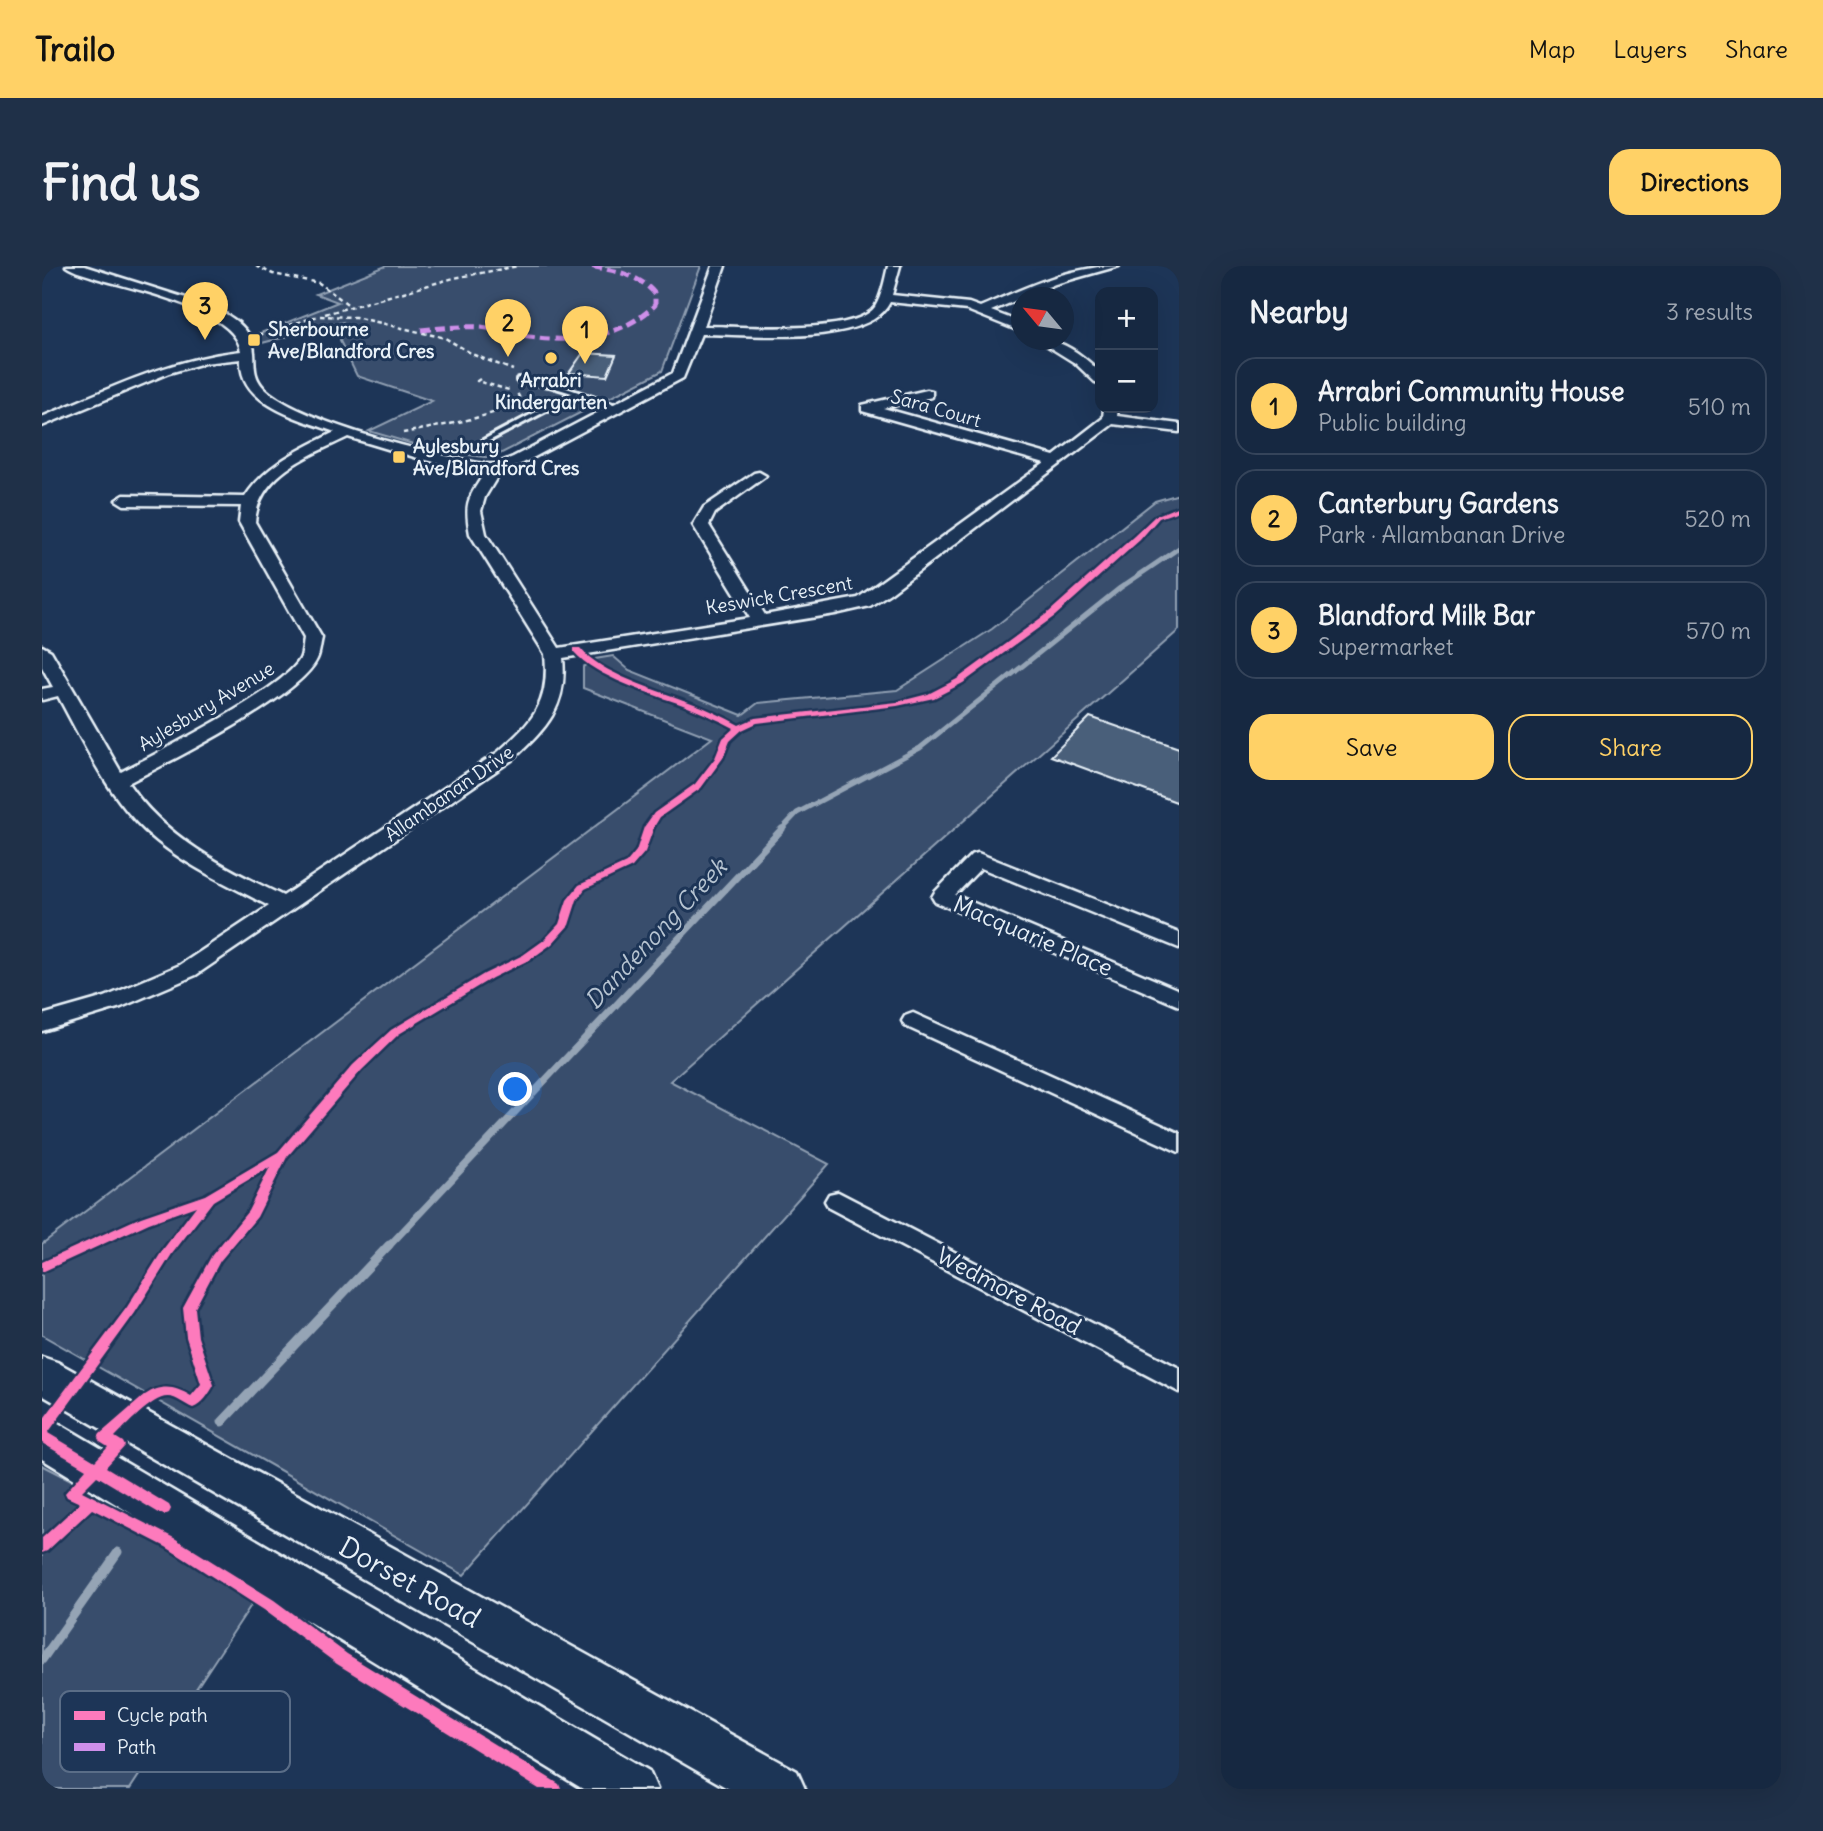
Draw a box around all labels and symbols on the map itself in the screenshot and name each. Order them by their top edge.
pin: 3 [182,282,228,340]
north arrow [1011,287,1074,350]
pin: 2 [485,299,531,357]
pin: 1 [562,306,608,364]
place label: Sherbourne Ave/Blandford Cres [268,317,435,363]
marker: Sherbourne Ave/Blandford Cres [246,332,262,348]
marker: Arrabri Kindergarten [543,350,559,366]
place label: Arrabri Kindergarten [495,368,607,414]
street label: Sara Court [888,384,984,432]
place label: Aylesbury Ave/Blandford Cres [413,434,580,480]
marker: Aylesbury Ave/Blandford Cres [391,449,407,465]
street label: Keswick Crescent [704,570,854,620]
street label: Aylesbury Avenue [134,656,278,756]
street label: Allambanan Drive [380,740,518,846]
water label: Dandenong Creek [578,851,734,1015]
street label: Macquarie Place [949,889,1117,982]
your location [498,1072,532,1106]
street label: Wedmore Road [932,1240,1086,1341]
street label: Dorset Road [333,1528,487,1636]
legend [60,1691,290,1772]
text: Cycle path [117,1703,208,1727]
text: Path [117,1735,156,1759]

